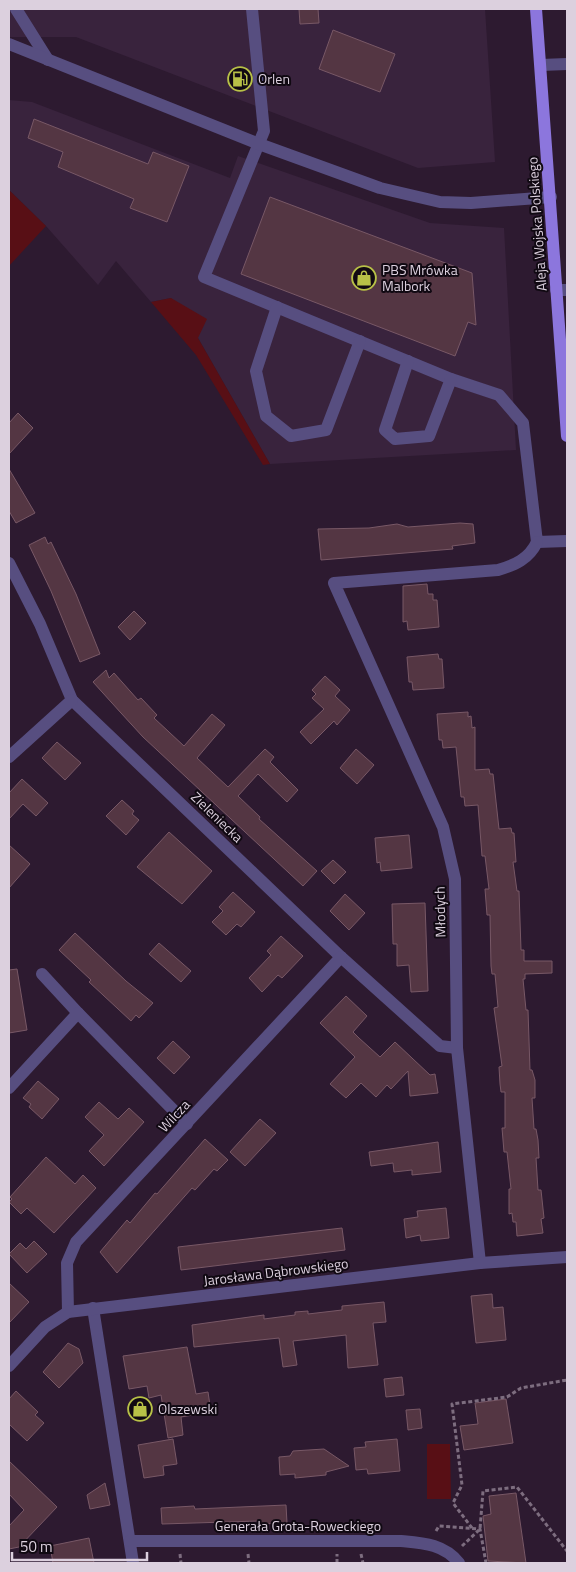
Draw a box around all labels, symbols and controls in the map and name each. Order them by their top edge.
fuel station icon: Orlen [227,66,253,92]
place label: Orlen [258,68,290,89]
street label: Aleja Wojska Polskiego [521,156,552,292]
place label: PBS Mrówka Malbork [382,259,458,296]
shop icon: PBS Mrówka Malbork [351,265,377,291]
street label: Zieleniecka [187,786,248,847]
street label: Młodych [429,886,450,938]
street label: Wilcza [153,1095,194,1137]
street label: Jarosława Dąbrowskiego [202,1252,350,1291]
shop icon: Olszewski [127,1396,153,1422]
place label: Olszewski [158,1398,217,1419]
street label: Generała Grota-Roweckiego [215,1515,381,1536]
scale bar [12,1530,148,1562]
text: 50 m [20,1535,53,1558]

